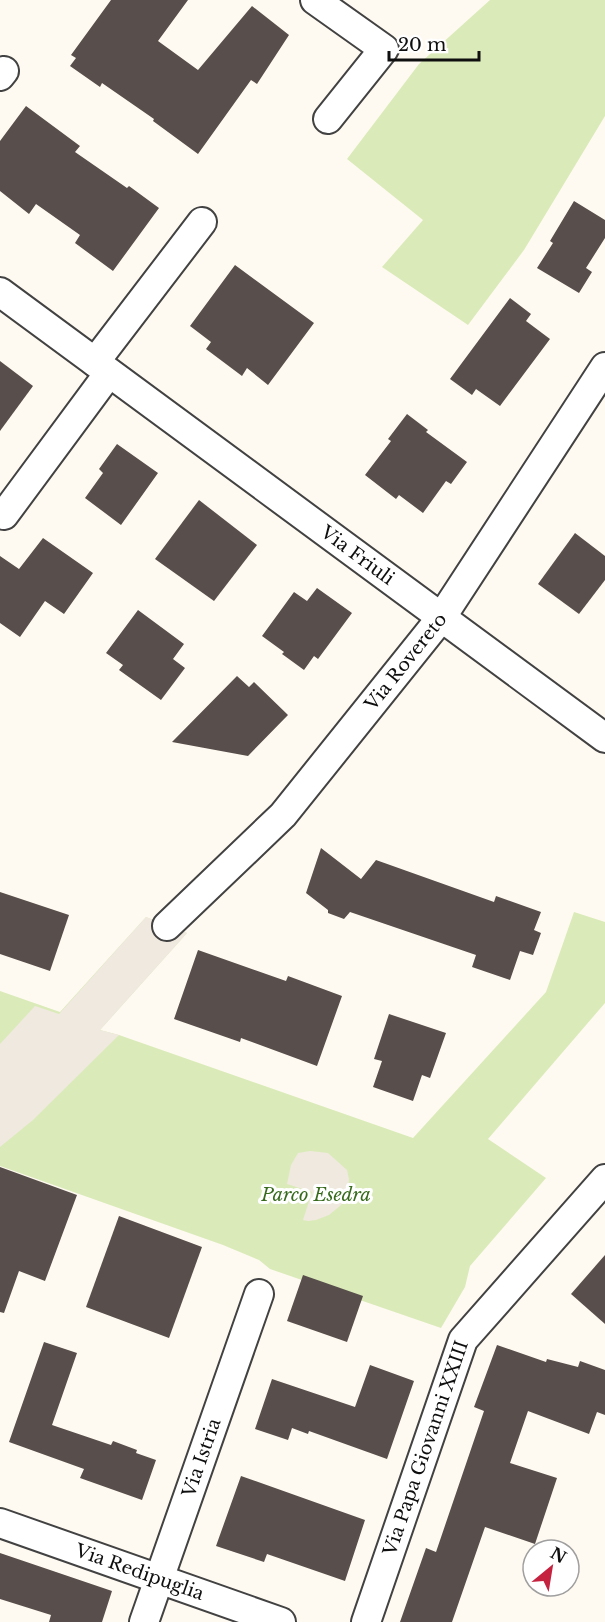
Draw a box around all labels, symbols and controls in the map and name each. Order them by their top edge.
scale bar [389,24,479,62]
text: 20 m [398,34,446,56]
street label: Via Friuli [316,521,398,590]
street label: Via Rovereto [360,609,452,716]
park label: Parco Esedra [260,1184,371,1206]
street label: Via Papa Giovanni XXIII [378,1338,473,1559]
street label: Via Istria [177,1415,226,1501]
north arrow [521,1538,581,1598]
street label: Via Redipuglia [71,1539,207,1605]
text: N [547,1543,570,1567]

